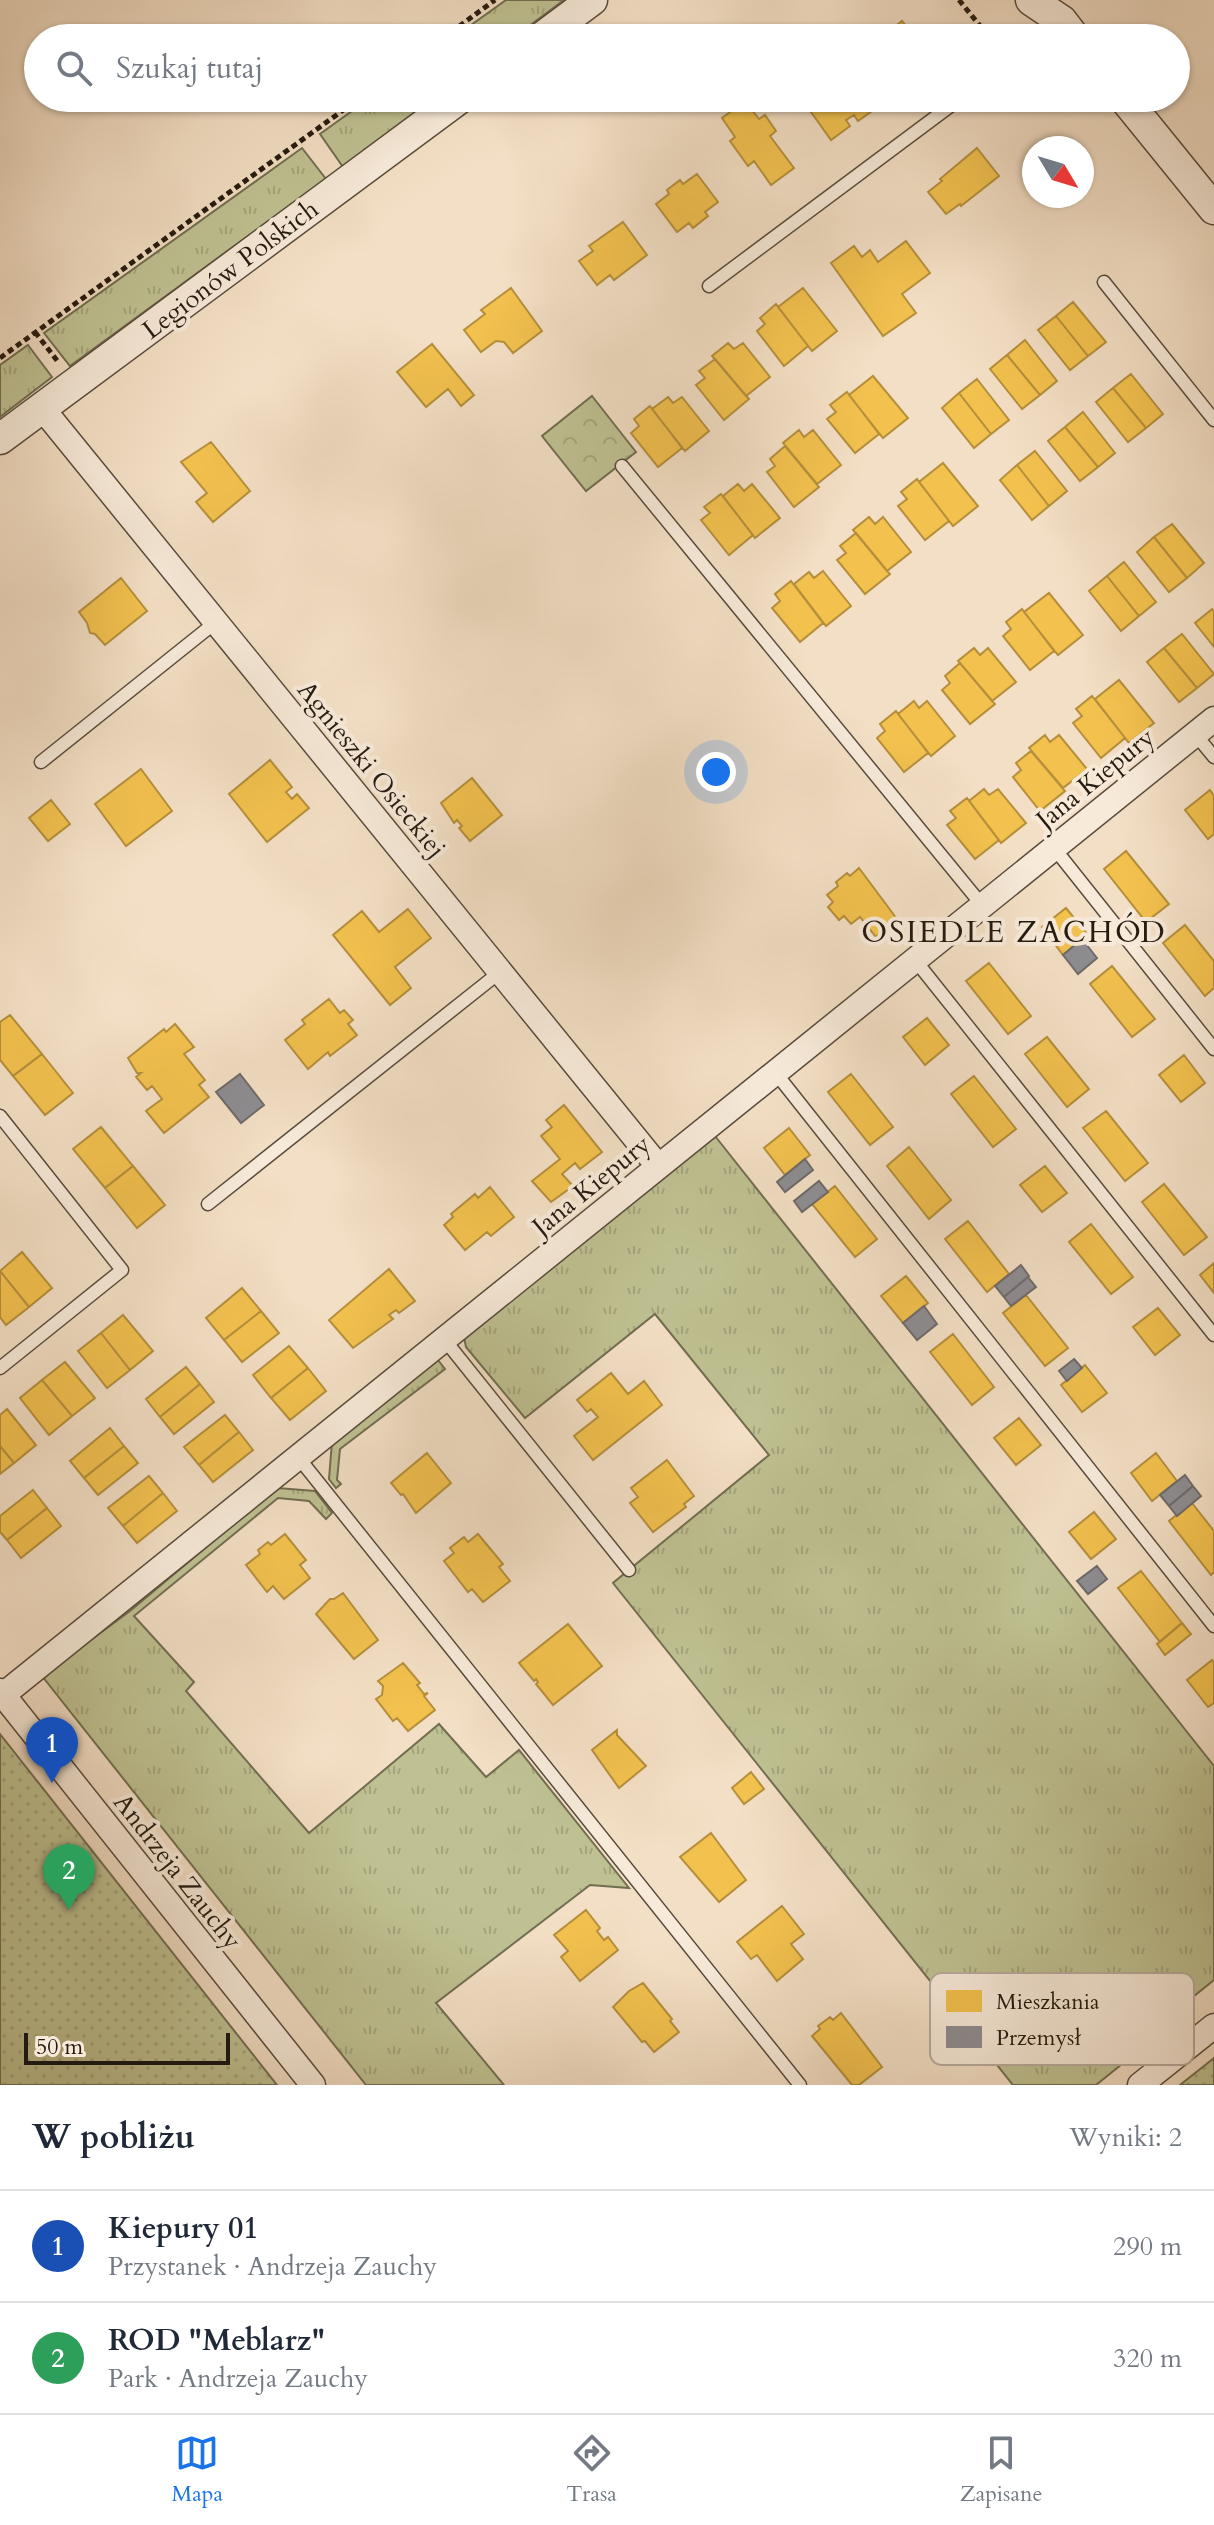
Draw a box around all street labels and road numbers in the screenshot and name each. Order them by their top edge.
street label: Legionów Polskich [135,192,326,347]
street label: Agnieszki Osieckiej [289,674,454,865]
street label: Jana Kiepury [1026,720,1162,839]
street label: Jana Kiepury [522,1127,658,1246]
street label: Andrzeja Zauchy [105,1786,250,1957]

